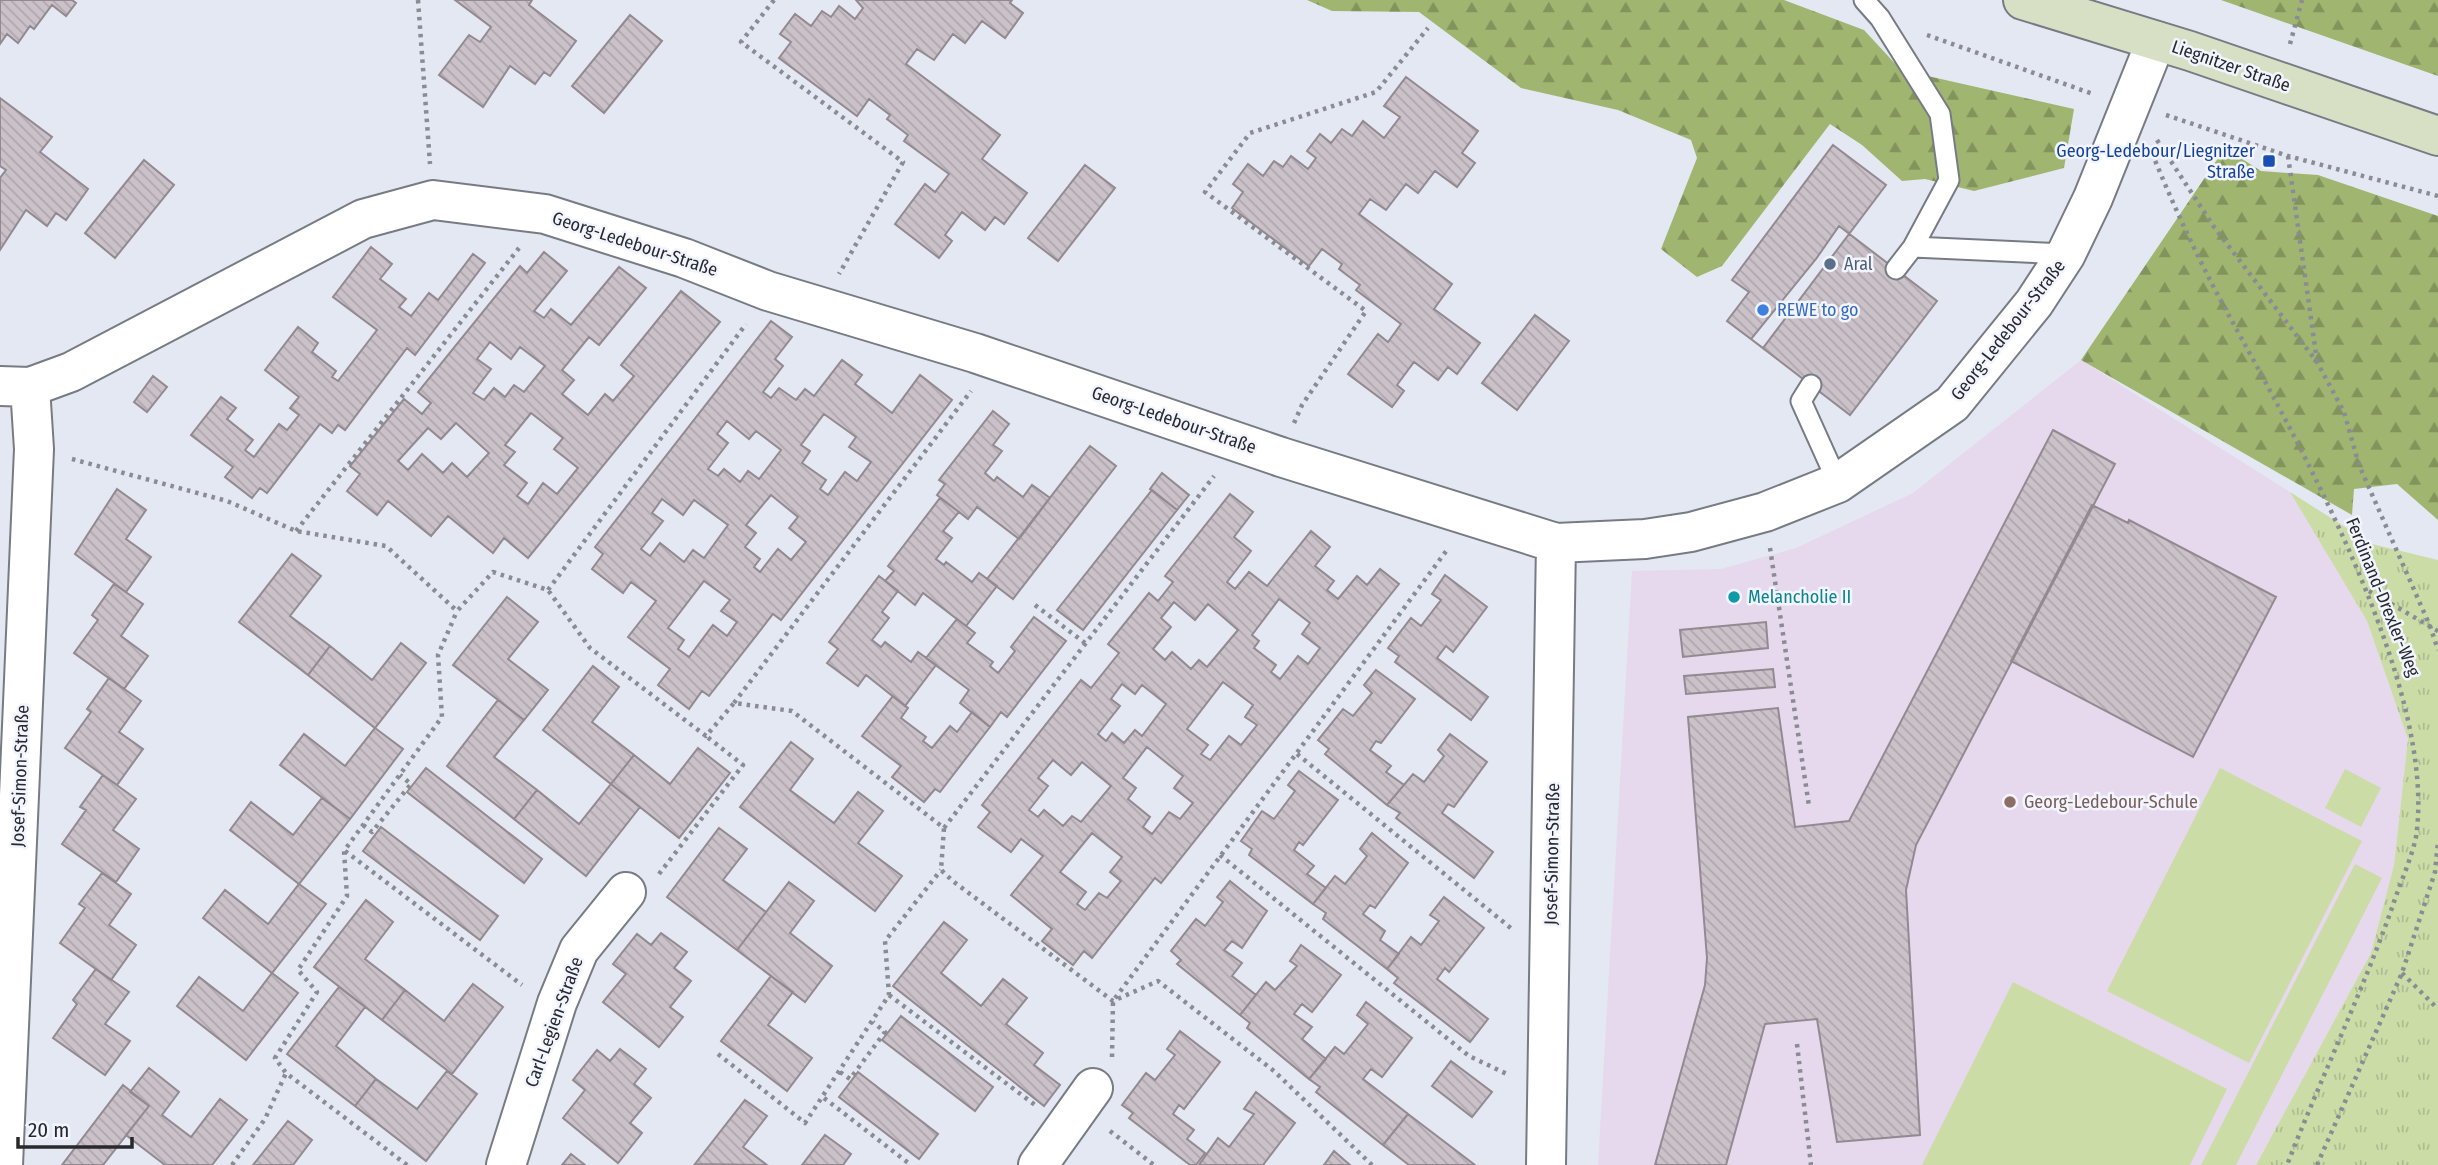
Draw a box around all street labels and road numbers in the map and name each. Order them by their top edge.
street label: Liegnitzer Straße [2169,35,2293,97]
street label: Georg-Ledebour-Straße [550,207,721,281]
street label: Georg-Ledebour-Straße [1946,255,2070,405]
street label: Georg-Ledebour-Straße [1089,382,1259,459]
street label: Ferdinand-Drexler-Weg [2341,514,2425,680]
street label: Josef-Simon-Straße [7,705,33,847]
street label: Josef-Simon-Straße [1540,783,1564,925]
street label: Carl-Legien-Straße [520,954,588,1090]

